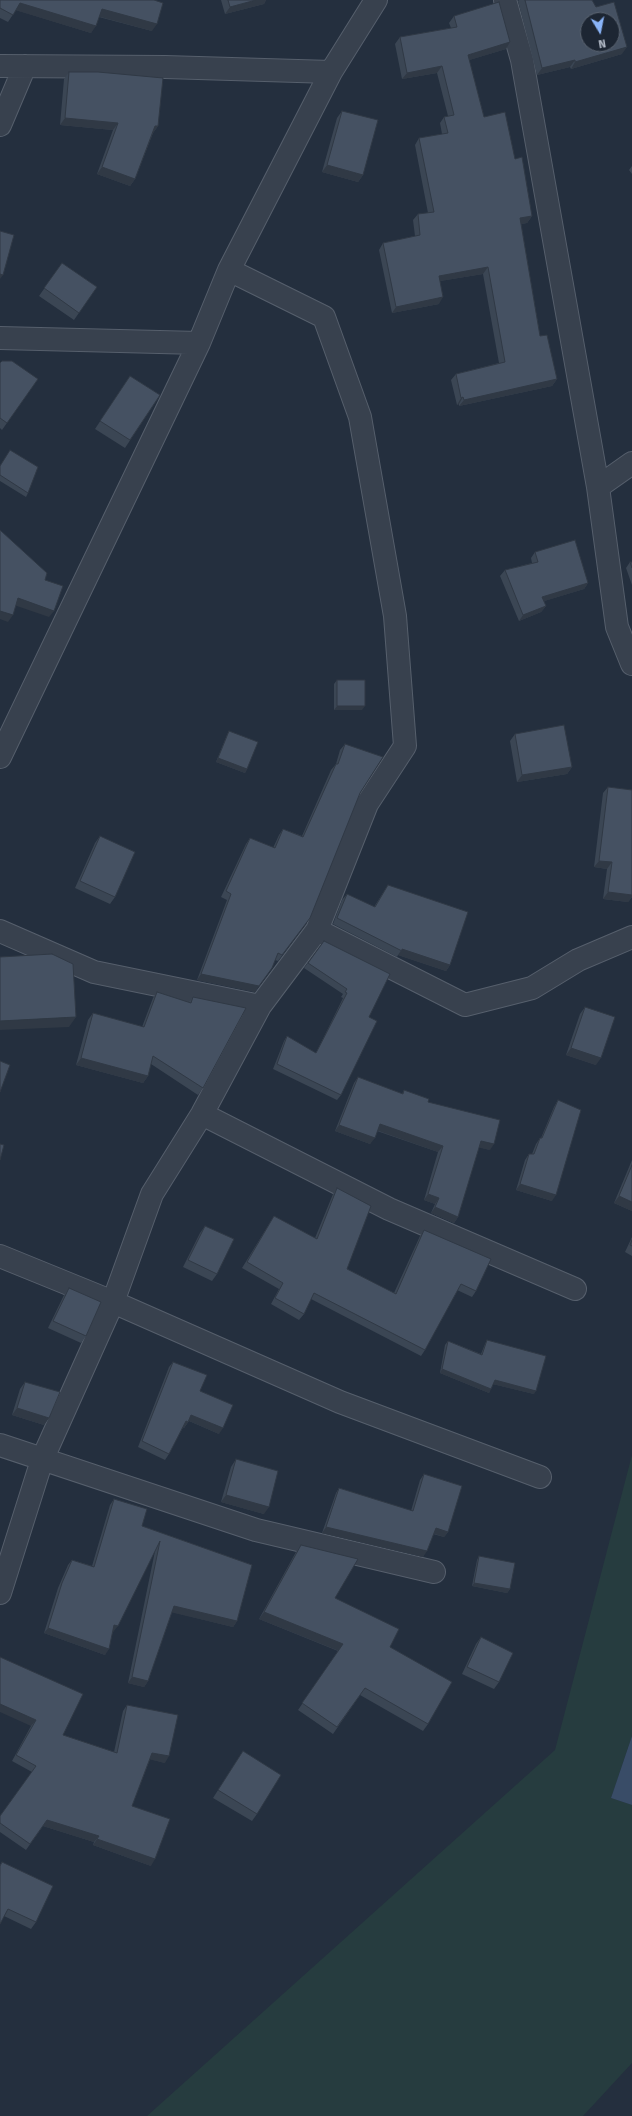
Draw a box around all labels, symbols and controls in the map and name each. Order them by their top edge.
north arrow [580,12,620,52]
text: N [597,36,607,50]

